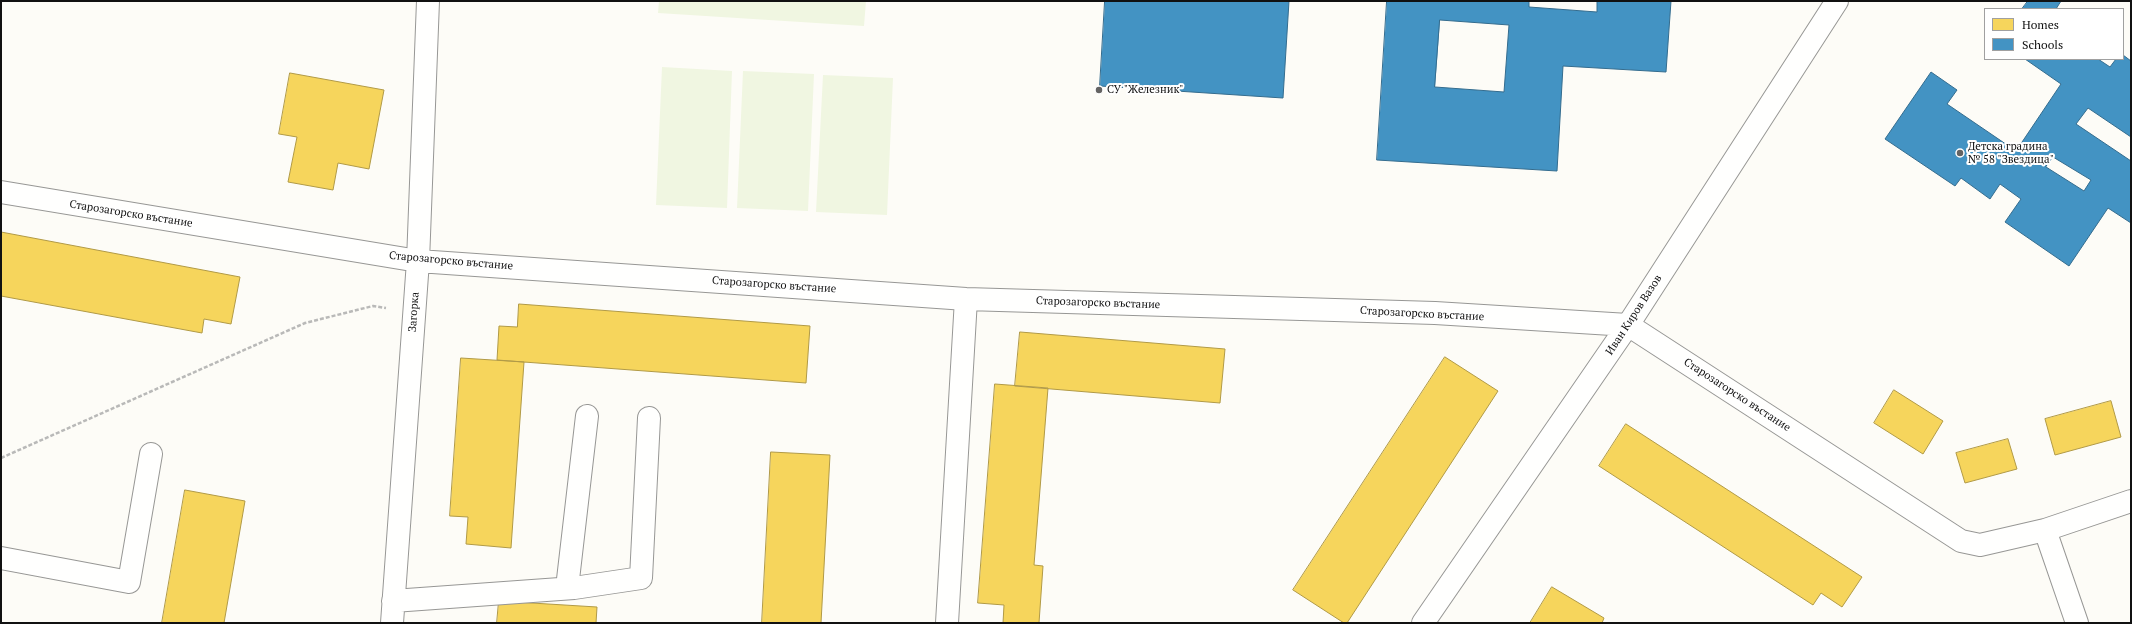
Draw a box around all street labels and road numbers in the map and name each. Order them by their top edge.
street label: Старозагорско въстание [68,198,194,230]
street label: Старозагорско въстание [388,249,514,273]
street label: Иван Киров Вазов [1603,272,1665,358]
street label: Старозагорско въстание [711,274,837,296]
street label: Загорка [406,291,422,333]
street label: Старозагорско въстание [1036,294,1160,312]
street label: Старозагорско въстание [1359,304,1485,324]
street label: Старозагорско въстание [1681,356,1793,434]

